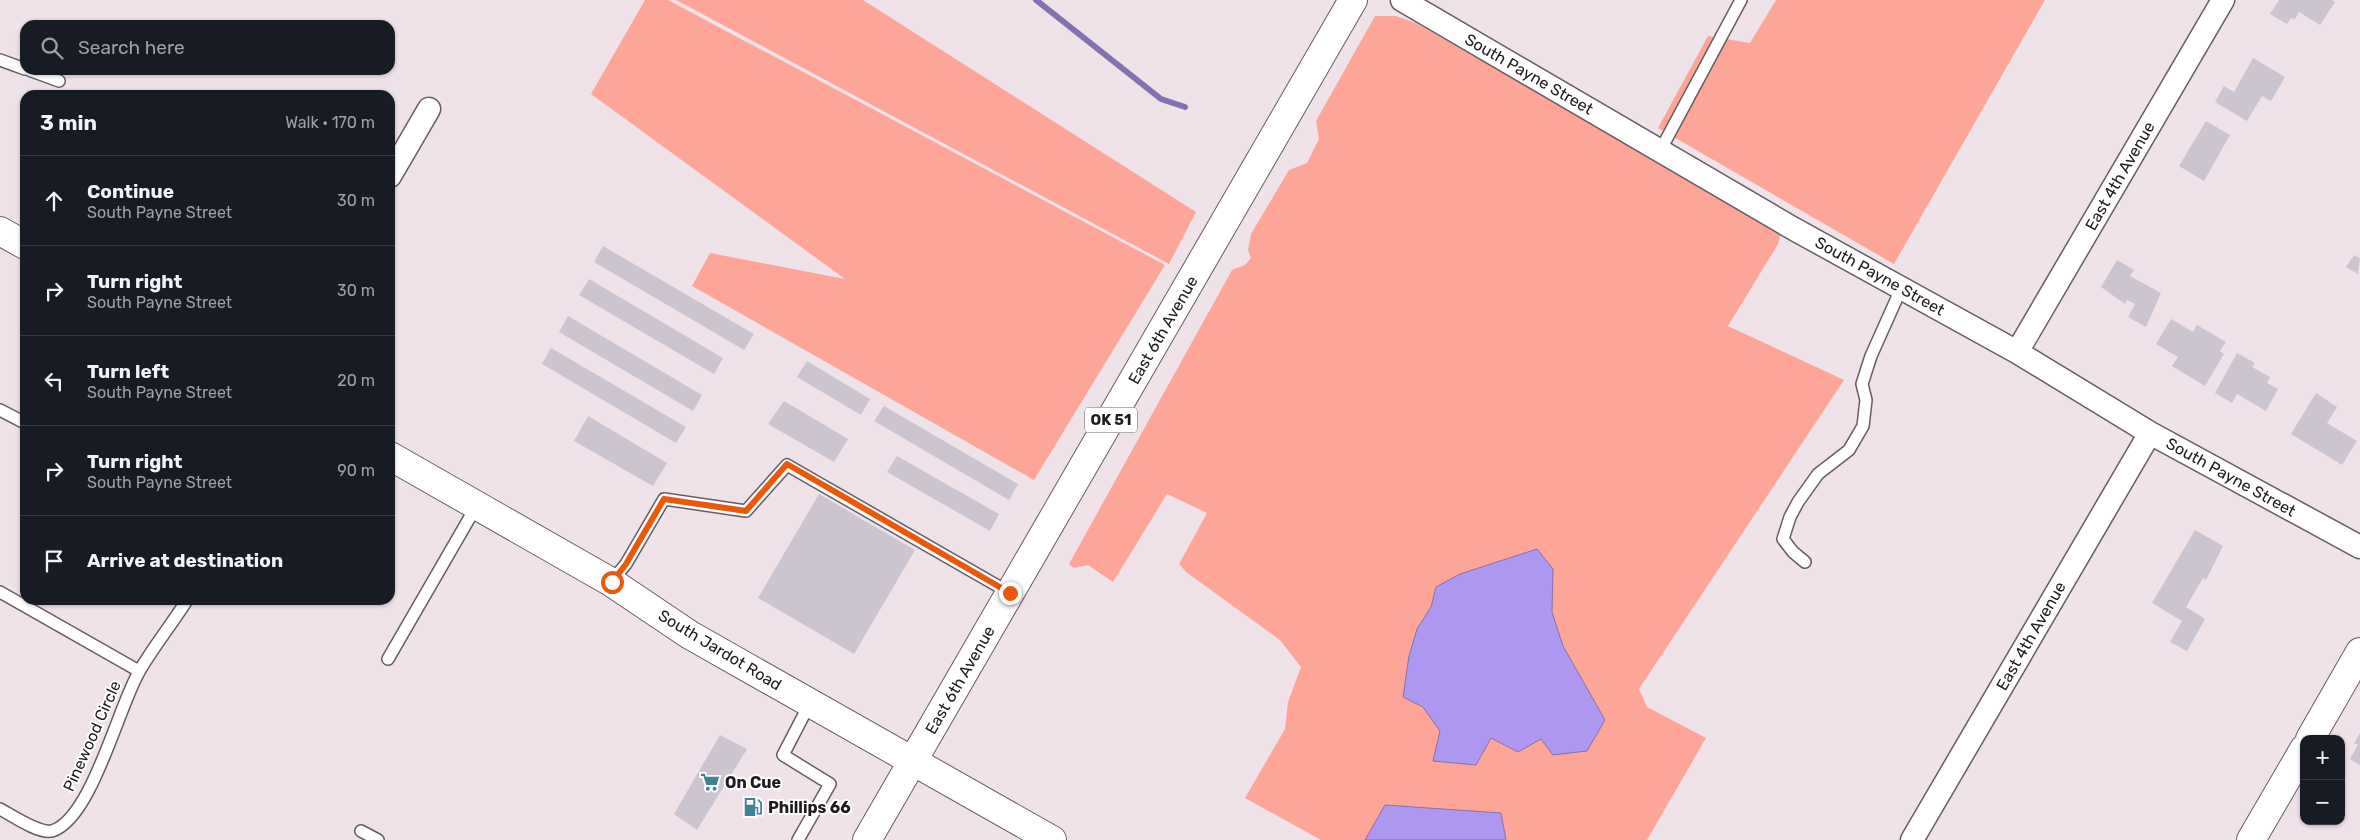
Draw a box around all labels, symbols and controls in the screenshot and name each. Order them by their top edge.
search box [20,20,395,75]
street label: South Payne Street [1461,29,1597,119]
icon: search [38,34,66,62]
text: Search here [78,36,185,59]
text: 3 min [40,110,97,135]
text: Walk · 170 m [285,113,375,132]
street label: East 4th Avenue [2081,118,2159,234]
text: Continue [87,180,174,203]
icon: ahead [40,187,68,215]
text: 30 m [337,191,375,210]
text: South Payne Street [87,203,232,222]
street label: South Payne Street [1812,233,1948,319]
text: Turn right [87,270,182,293]
street label: East 6th Avenue [1124,272,1202,388]
icon: right [40,277,68,305]
text: 30 m [337,281,375,300]
text: South Payne Street [87,293,232,312]
text: Turn left [87,360,169,383]
icon: left [40,367,68,395]
text: 20 m [337,371,375,390]
text: South Payne Street [87,383,232,402]
road number: OK 51 [1085,408,1137,432]
street label: South Payne Street [2163,434,2299,520]
text: Turn right [87,450,182,473]
icon: right [40,457,68,485]
text: 90 m [337,461,375,480]
text: South Payne Street [87,473,232,492]
icon: arrive [40,547,68,575]
text: Arrive at destination [87,549,283,572]
route start [601,571,624,594]
street label: East 4th Avenue [1992,578,2070,694]
route end [999,582,1022,605]
street label: South Jardot Road [655,606,785,694]
street label: East 6th Avenue [921,622,999,738]
street label: Pinewood Circle [59,678,125,794]
map controls [2300,735,2345,825]
button: + [2300,735,2345,780]
supermarket icon: On Cue [699,771,721,793]
place label: On Cue [725,773,781,792]
button: − [2300,780,2345,825]
fuel station icon: Phillips 66 [742,796,764,818]
place label: Phillips 66 [768,798,851,817]

